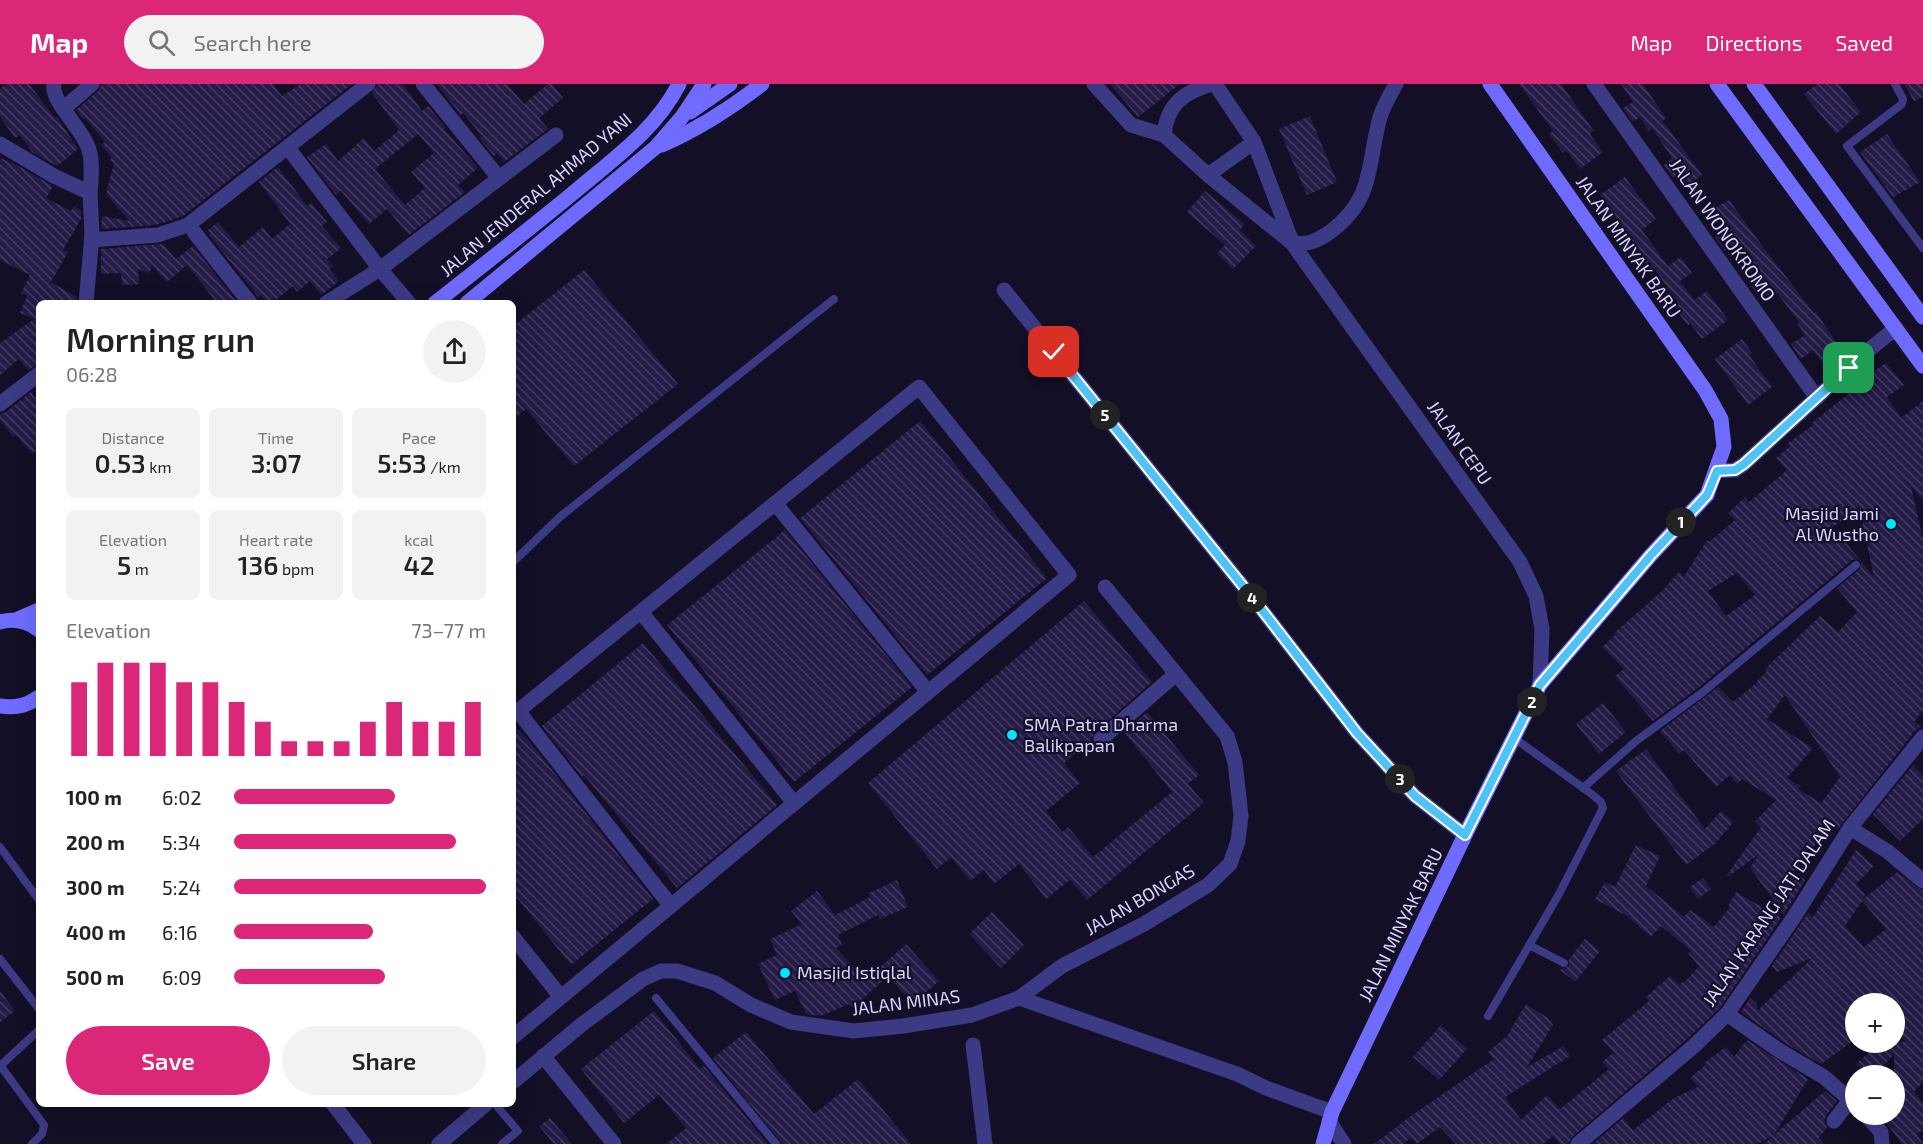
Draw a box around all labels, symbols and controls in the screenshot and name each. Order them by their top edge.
search box [124,15,544,69]
text: Map [30,25,88,59]
icon: search [145,26,178,59]
text: Search here [193,29,312,55]
text: Map [1630,30,1673,55]
text: Directions [1706,30,1802,55]
text: Saved [1835,30,1893,55]
street label: JALAN JENDERAL AHMAD YANI [435,108,636,281]
street label: JALAN WONOKROMO [1665,154,1780,305]
street label: JALAN MINYAK BARU [1572,171,1686,322]
text: Morning run [66,319,255,359]
button: share [423,320,486,383]
pin [1028,326,1079,377]
icon: check [1037,335,1070,368]
pin [1823,342,1874,393]
icon: arrive [1832,351,1865,384]
text: 06:28 [66,362,118,386]
street label: JALAN CEPU [1423,396,1497,489]
pin: 5 [1090,400,1120,430]
text: 5 [1101,405,1109,424]
text: Distance [101,428,165,447]
text: Time [258,428,294,447]
text: Pace [402,428,436,447]
text: 0.53 [95,447,146,478]
text: 3:07 [251,447,301,478]
text: 5:53 [377,447,427,478]
text: km [146,457,171,476]
text: /km [427,457,461,476]
place label: Masjid Jami Al Wustho [1785,502,1879,545]
pin: 1 [1666,507,1696,537]
text: 1 [1678,512,1684,531]
marker: Masjid Jami Al Wustho [1884,517,1898,531]
text: Elevation [99,530,167,549]
text: Heart rate [239,530,313,549]
text: kcal [404,530,434,549]
text: 5 [117,549,131,580]
text: 136 [238,549,278,580]
text: 42 [403,549,435,580]
text: m [131,559,149,578]
text: bpm [278,559,314,578]
pin: 4 [1237,583,1267,613]
text: 4 [1247,588,1257,607]
text: Elevation [66,618,151,642]
text: 73–77 m [411,618,486,642]
pin: 2 [1517,687,1547,717]
text: 2 [1527,692,1537,711]
place label: SMA Patra Dharma Balikpapan [1024,713,1178,756]
marker: SMA Patra Dharma Balikpapan [1005,728,1019,742]
pin: 3 [1385,764,1415,794]
text: 3 [1395,769,1405,788]
text: 100 m [66,785,122,809]
text: 6:02 [162,785,201,809]
street label: JALAN KARANG JATI DALAM [1697,815,1839,1010]
text: 200 m [66,830,125,854]
text: 5:34 [162,830,201,854]
street label: JALAN MINYAK BARU [1353,844,1447,1005]
street label: JALAN BONGAS [1081,859,1198,939]
text: 300 m [66,875,125,899]
text: 5:24 [162,875,201,899]
text: 400 m [66,920,126,944]
text: 6:16 [162,920,198,944]
place label: Masjid Istiqlal [797,961,912,983]
text: 500 m [66,965,124,989]
text: 6:09 [162,965,202,989]
marker: Masjid Istiqlal [778,966,792,980]
street label: JALAN MINAS [850,984,961,1020]
map controls [1845,993,1905,1125]
button: + [1845,993,1905,1053]
button: Save [66,1026,270,1095]
button: Share [282,1026,486,1095]
button: − [1845,1065,1905,1125]

